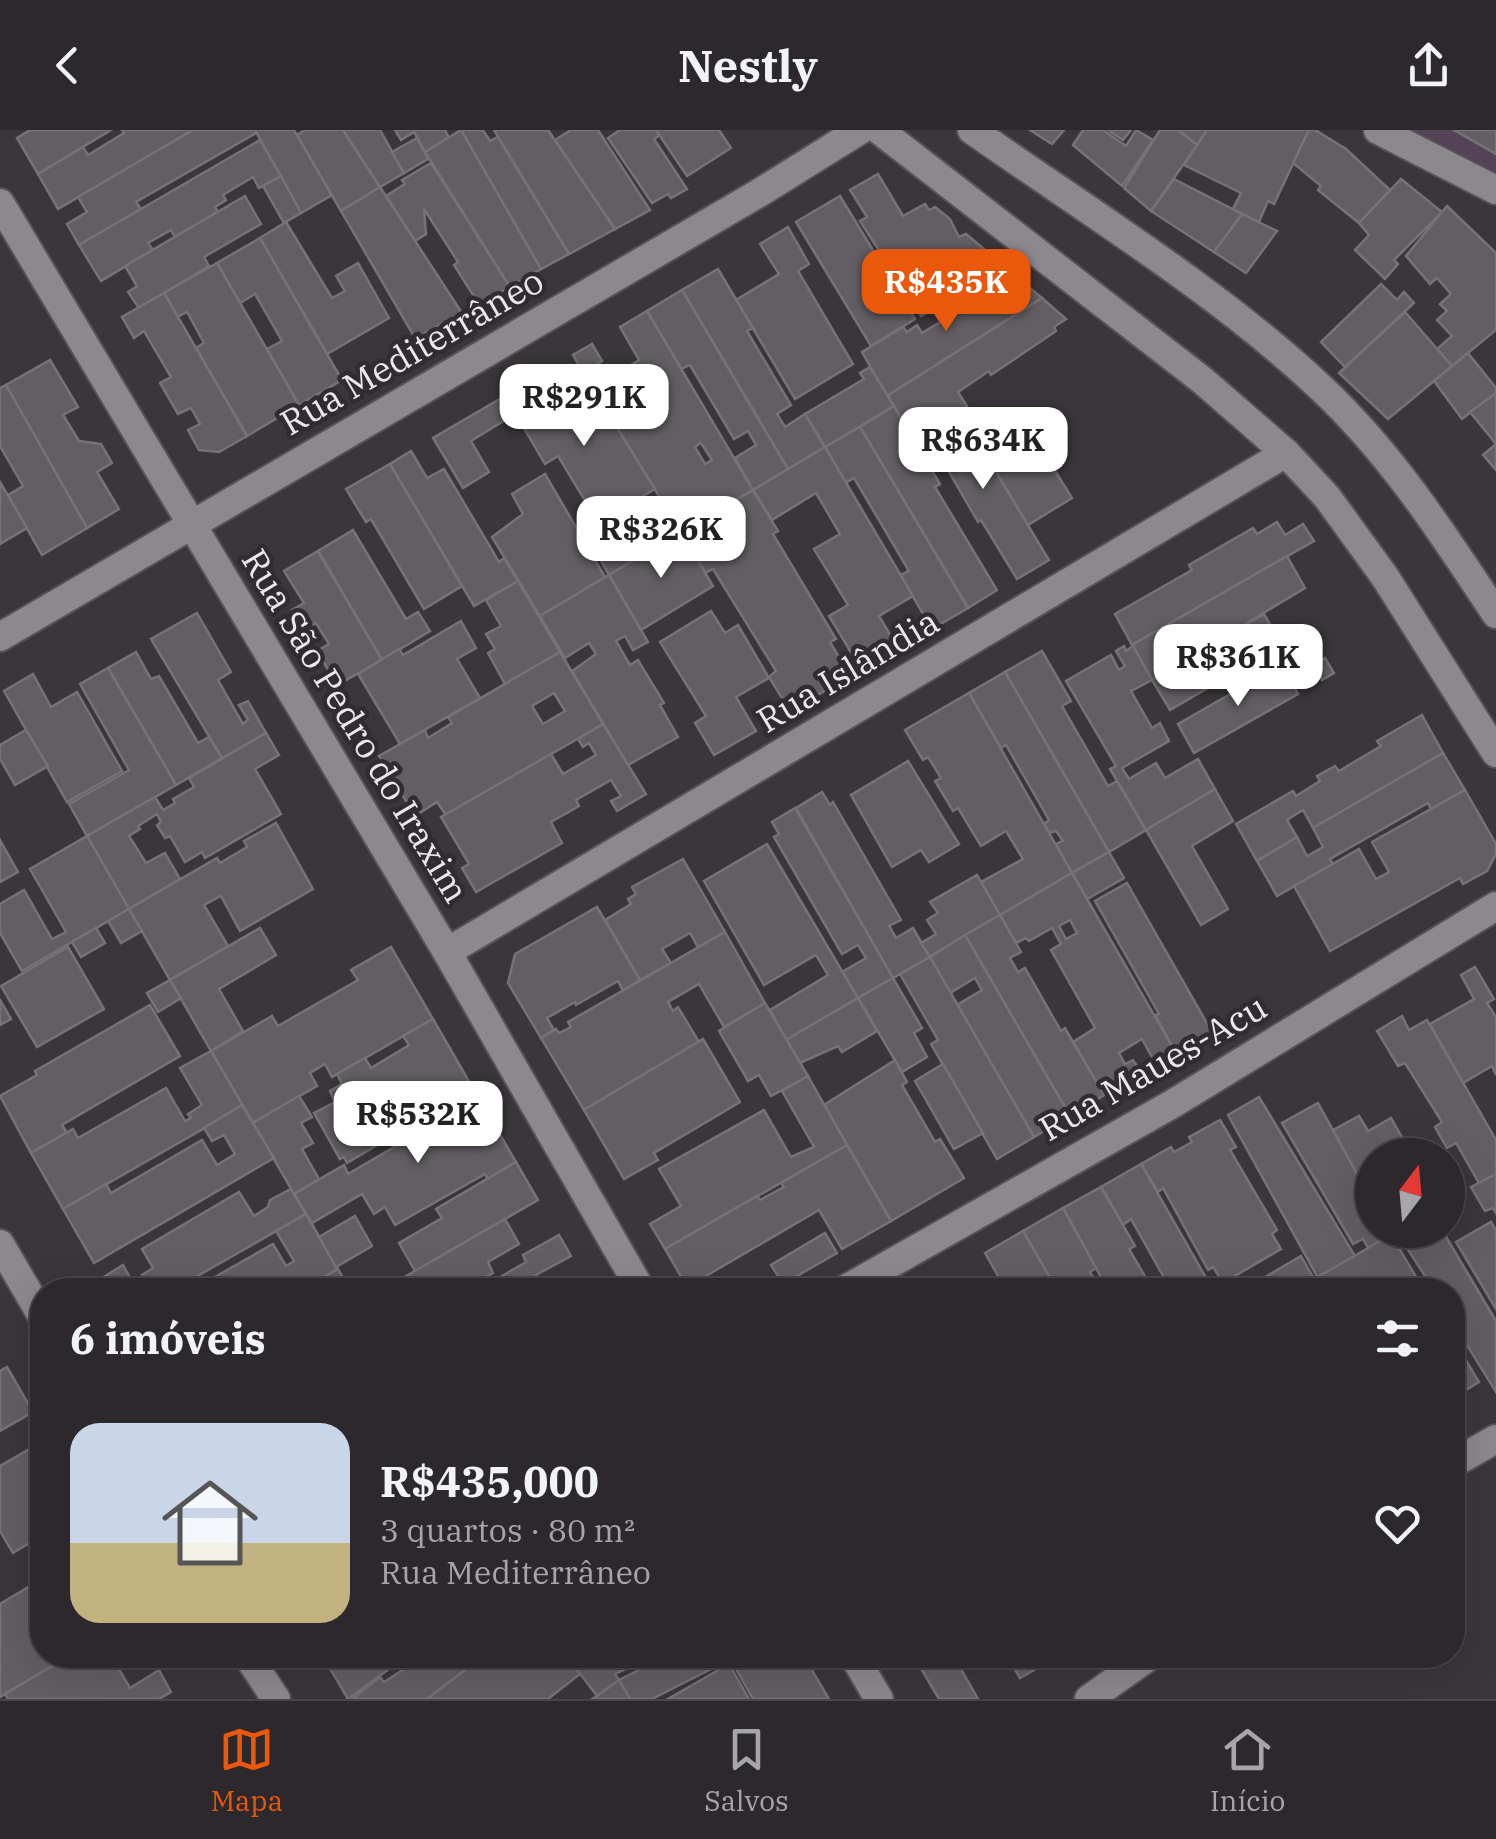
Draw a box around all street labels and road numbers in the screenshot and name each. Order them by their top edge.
street label: Rua Mediterrâneo [272,257,551,445]
street label: Rua São Pedro do Iraxim [232,540,480,911]
street label: Rua Islândia [748,598,947,743]
street label: Rua Maues-Acu [1030,983,1275,1151]

